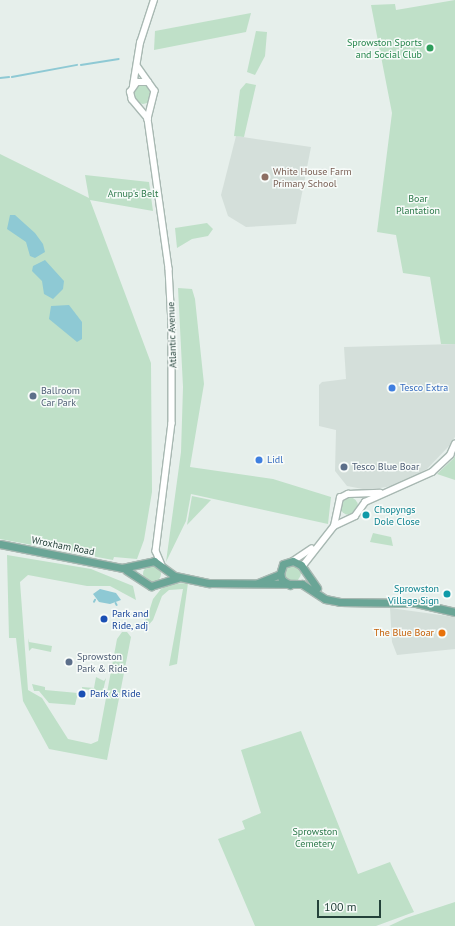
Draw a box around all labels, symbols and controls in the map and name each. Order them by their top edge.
place label: Sprowston Sports and Social Club [347,36,422,60]
marker: Sprowston Sports and Social Club [425,43,435,53]
place label: White House Farm Primary School [273,165,352,188]
marker: White House Farm Primary School [260,172,270,182]
park label: Arnup's Belt [108,188,158,200]
park label: Boar Plantation [396,192,440,216]
street label: Atlantic Avenue [165,301,179,369]
place label: Tesco Extra [400,382,448,394]
marker: Tesco Extra [387,383,397,393]
place label: Ballroom Car Park [41,384,80,408]
marker: Ballroom Car Park [28,391,38,401]
place label: Lidl [267,454,283,466]
marker: Lidl [254,455,264,465]
place label: Tesco Blue Boar [352,461,419,473]
marker: Tesco Blue Boar [339,462,349,472]
place label: Chopyngs Dole Close [374,503,420,526]
marker: Chopyngs Dole Close [361,510,371,520]
street label: Wroxham Road [30,534,96,558]
place label: Sprowston Village Sign [388,582,439,606]
marker: Sprowston Village Sign [442,589,452,599]
place label: Park and Ride, adj [112,607,149,630]
marker: Park and Ride, adj [99,614,109,624]
place label: The Blue Boar [374,627,434,639]
marker: The Blue Boar [437,628,447,638]
place label: Sprowston Park & Ride [77,650,128,674]
marker: Sprowston Park & Ride [64,657,74,667]
place label: Park & Ride [90,688,141,700]
marker: Park & Ride [77,689,87,699]
park label: Sprowston Cemetery [292,825,338,848]
scale bar [319,892,383,918]
text: 100 m [324,899,357,914]

